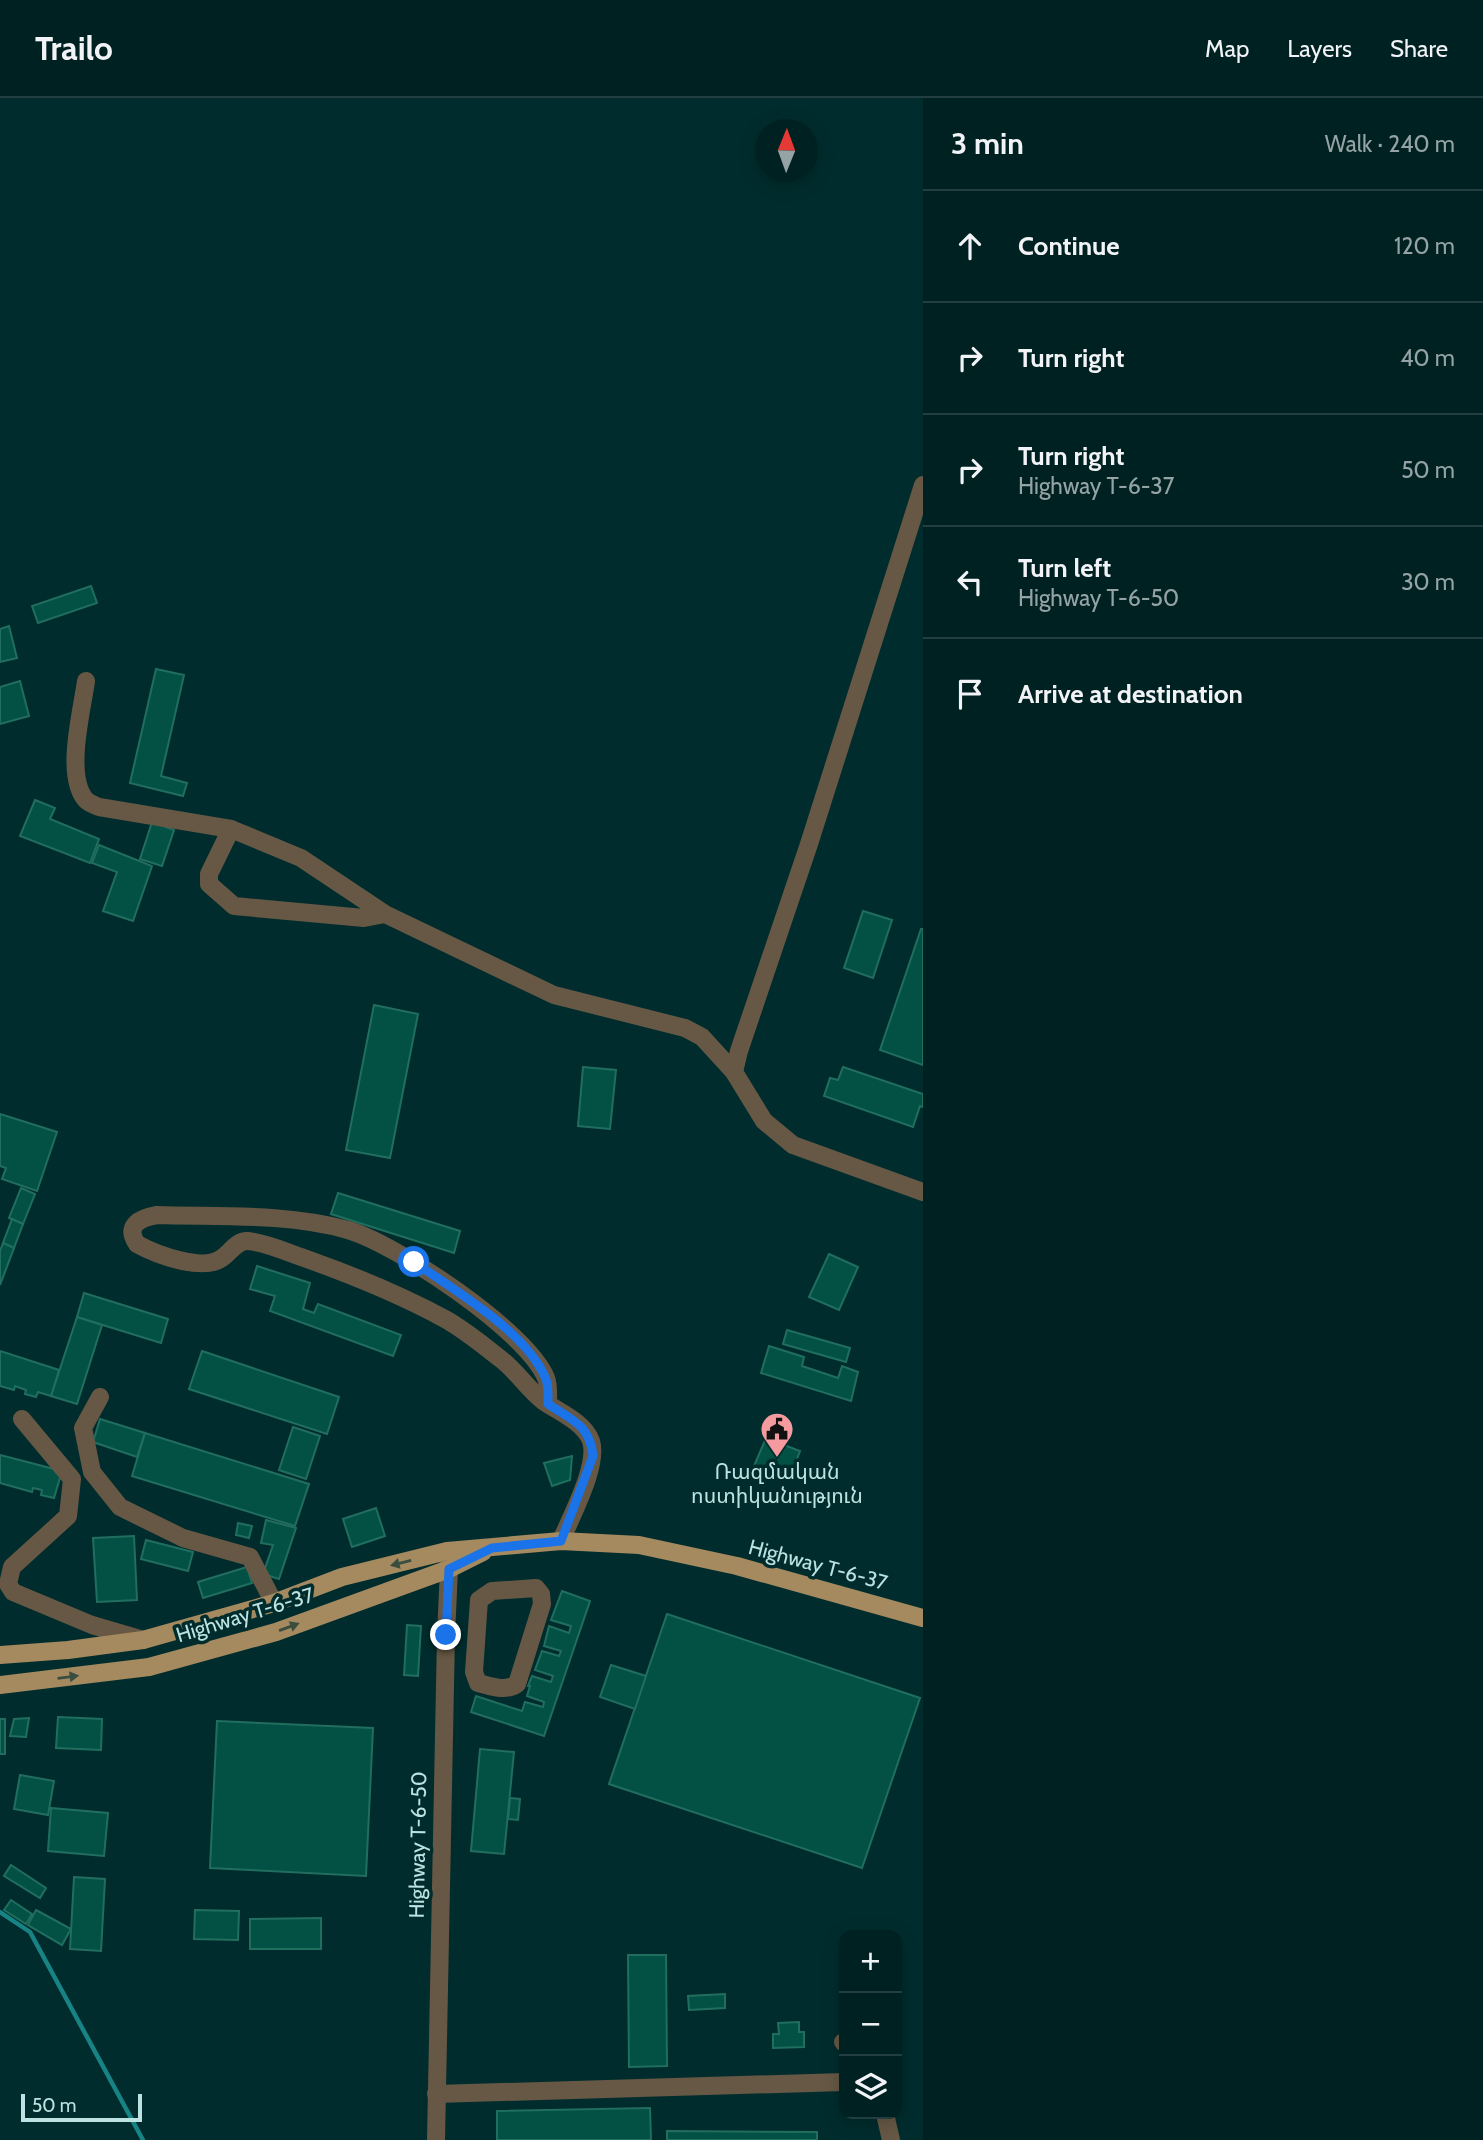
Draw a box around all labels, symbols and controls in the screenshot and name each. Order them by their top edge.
text: Trailo [35,28,113,68]
text: Map [1205,34,1249,63]
text: Layers [1287,34,1352,63]
text: Share [1390,34,1448,63]
north arrow [755,119,818,182]
text: 3 min [951,125,1024,162]
text: Walk · 240 m [1325,130,1455,158]
icon: ahead [951,227,989,265]
text: Continue [1018,230,1120,262]
text: 120 m [1394,232,1455,260]
icon: right [951,339,989,377]
text: Turn right [1018,342,1124,374]
text: 40 m [1400,344,1455,372]
text: Turn right [1018,440,1124,472]
icon: right [951,451,989,489]
text: 50 m [1401,456,1455,484]
text: Highway T-6-37 [1018,472,1174,500]
text: Turn left [1018,552,1111,584]
icon: left [951,563,989,601]
text: 30 m [1401,568,1455,596]
text: Highway T-6-50 [1018,584,1179,612]
icon: arrive [951,675,989,713]
text: Arrive at destination [1018,678,1243,710]
route start [398,1246,429,1277]
public building icon: Ռազմական ոստիկանություն [758,1410,796,1459]
place label: Ռազմական ոստիկանություն [691,1459,863,1508]
street label: Highway T-6-37 [746,1534,891,1595]
one-way arrow [390,1558,412,1569]
street label: Highway T-6-37 [173,1582,317,1647]
route end [430,1619,461,1650]
one-way arrow [279,1621,300,1632]
one-way arrow [57,1671,79,1682]
street label: Highway T-6-50 [404,1771,431,1919]
map controls [839,1930,902,2119]
button: + [839,1930,902,1993]
button: − [839,1993,902,2056]
button: layers [839,2056,902,2119]
scale bar [21,2091,142,2123]
text: 50 m [32,2094,76,2117]

